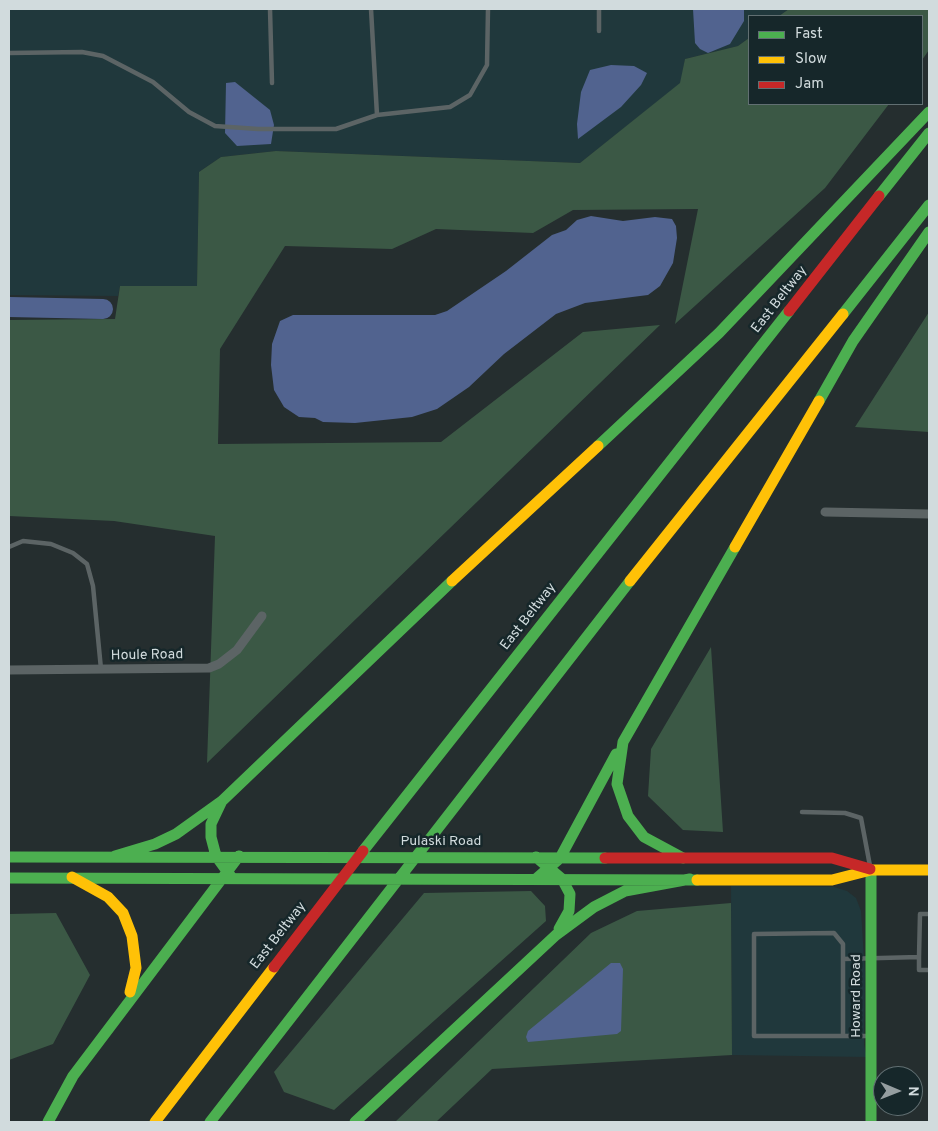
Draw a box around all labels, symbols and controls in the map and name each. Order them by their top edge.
legend [748,15,923,105]
text: Fast [795,25,823,44]
text: Slow [795,50,827,69]
text: Jam [795,75,824,94]
street label: East Beltway [748,263,812,337]
street label: East Beltway [497,580,561,654]
street label: Houle Road [111,647,183,665]
street label: Pulaski Road [401,834,481,850]
street label: East Beltway [247,899,311,973]
street label: Howard Road [849,954,865,1038]
north arrow [873,1066,923,1116]
text: N [904,1086,921,1096]

